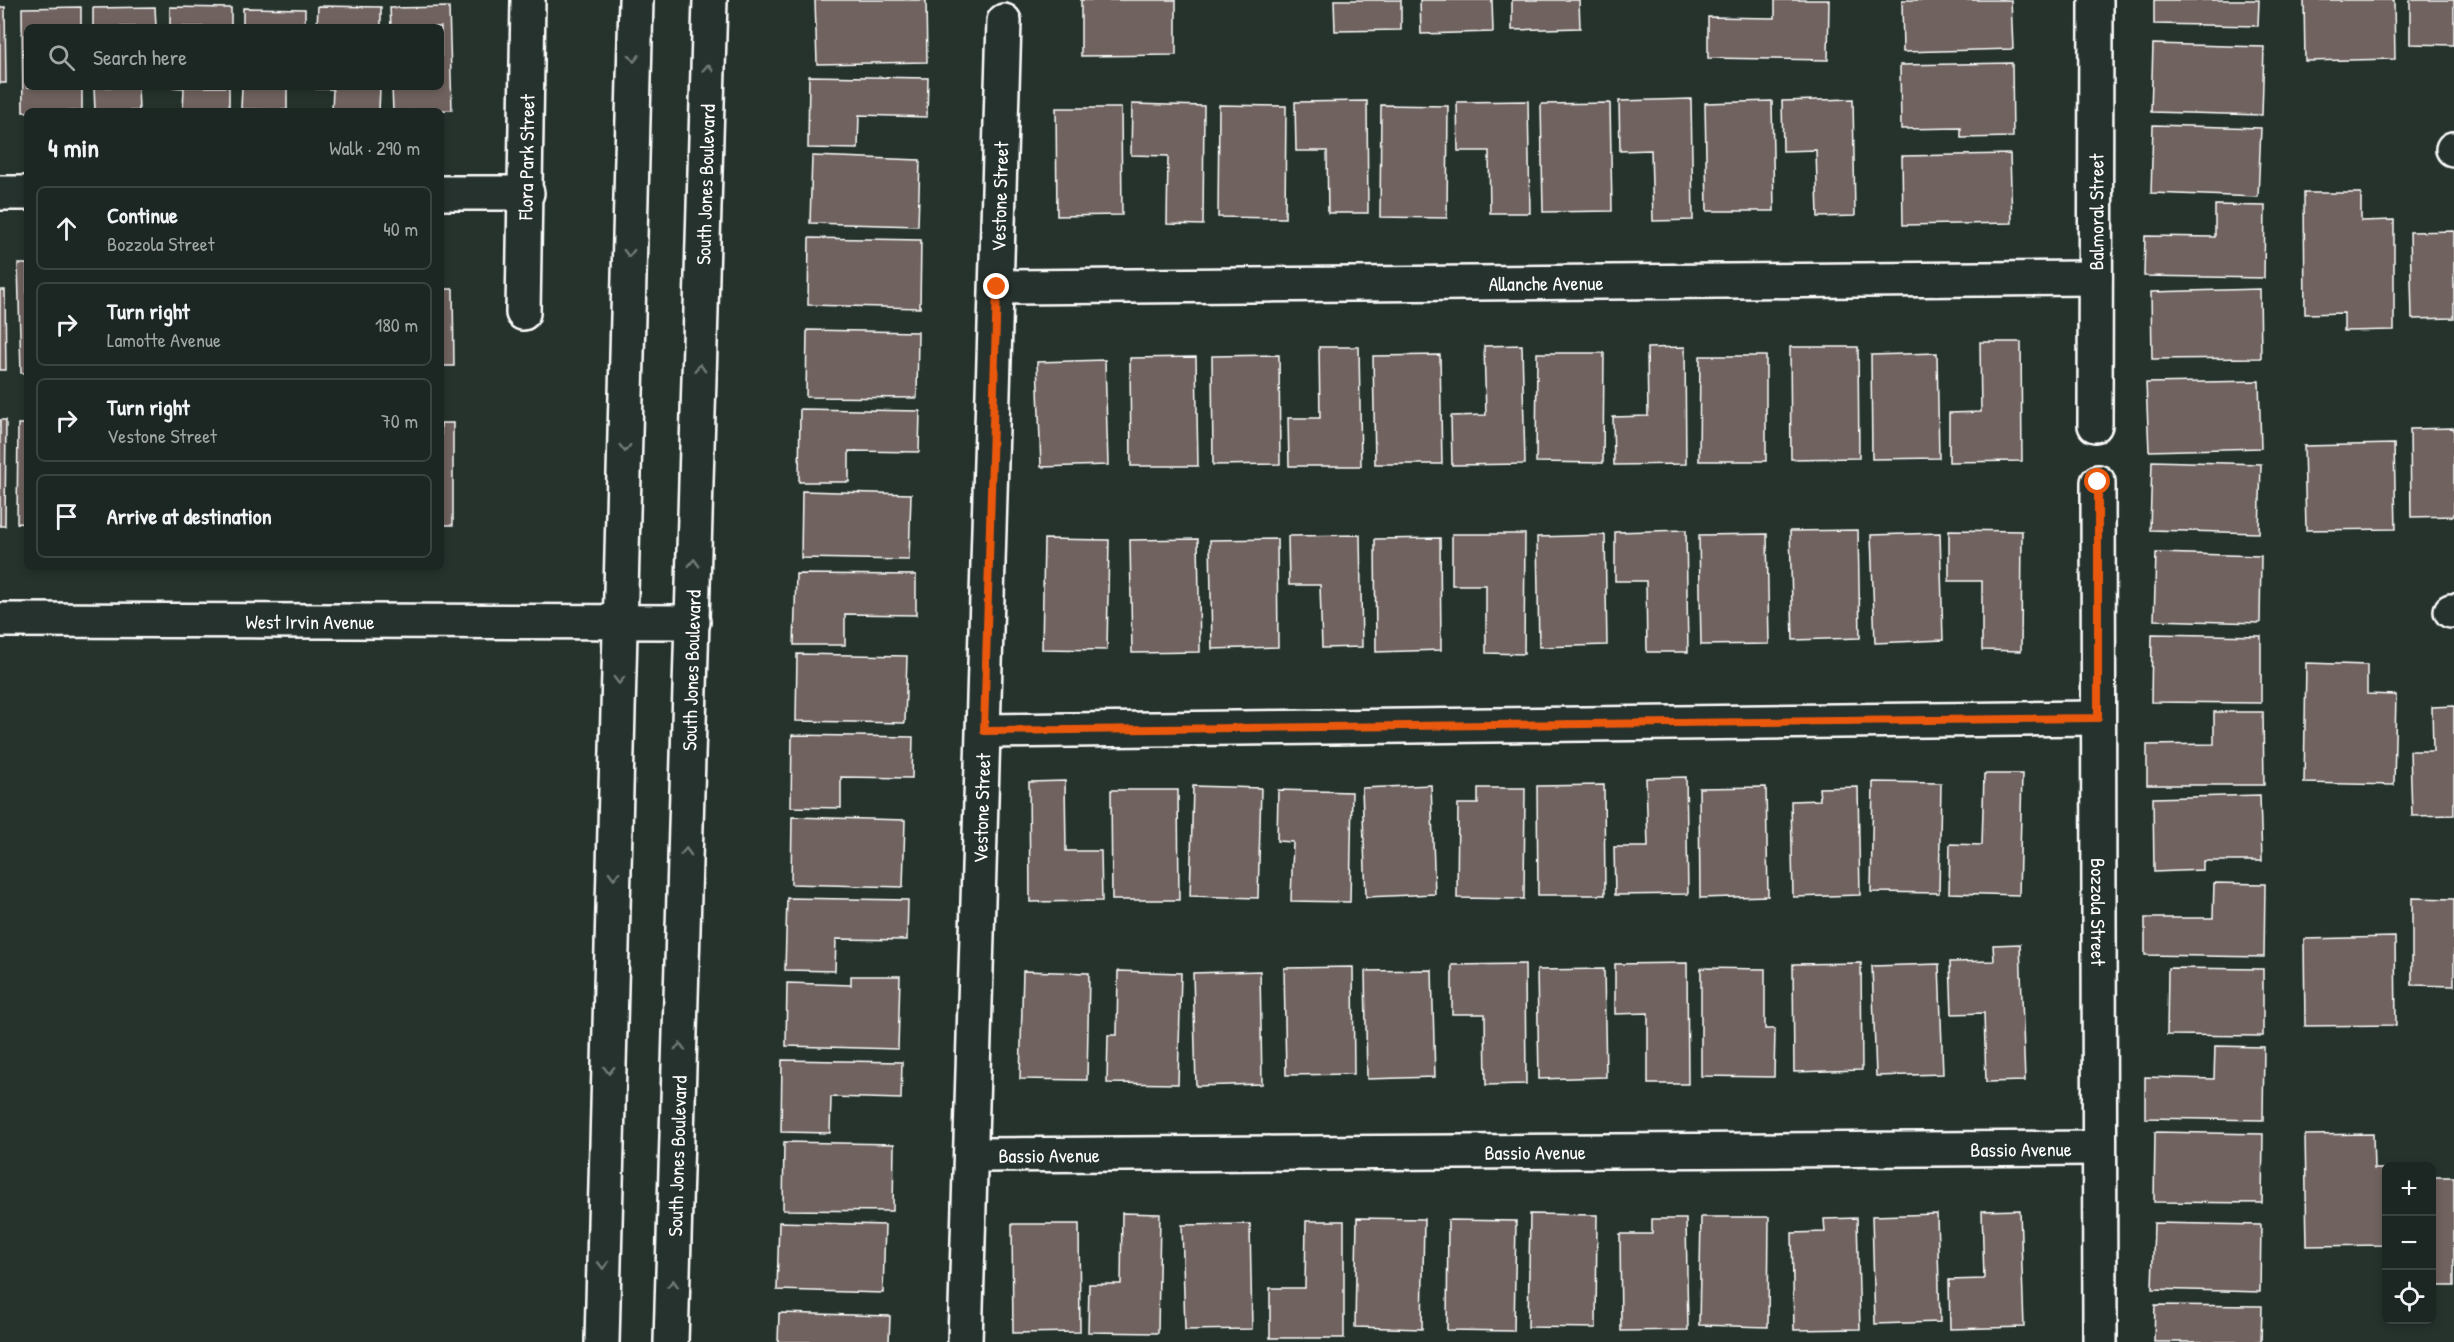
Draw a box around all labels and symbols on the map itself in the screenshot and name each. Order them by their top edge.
one-way arrow [628,54,641,63]
one-way arrow [702,64,714,73]
street label: Flora Park Street [511,93,540,221]
street label: South Jones Boulevard [689,104,720,265]
street label: Vestone Street [984,140,1014,252]
street label: Balmoral Street [2082,152,2109,271]
one-way arrow [623,249,636,258]
street label: Allanche Avenue [1488,269,1604,296]
route end [983,273,1009,299]
one-way arrow [693,364,706,373]
one-way arrow [618,444,631,453]
route start [2084,468,2110,494]
one-way arrow [688,559,701,568]
street label: South Jones Boulevard [675,589,706,751]
street label: West Irvin Avenue [246,607,374,635]
one-way arrow [612,676,625,685]
street label: Vestone Street [966,752,996,864]
one-way arrow [680,847,692,856]
street label: Bozzola Street [2085,858,2113,967]
one-way arrow [607,871,620,880]
one-way arrow [674,1042,686,1051]
one-way arrow [602,1066,615,1075]
street label: South Jones Boulevard [661,1075,692,1237]
street label: Bassio Avenue [1970,1135,2072,1162]
street label: Bassio Avenue [1484,1138,1586,1165]
street label: Bassio Avenue [998,1141,1100,1168]
one-way arrow [597,1260,610,1269]
one-way arrow [667,1279,679,1288]

